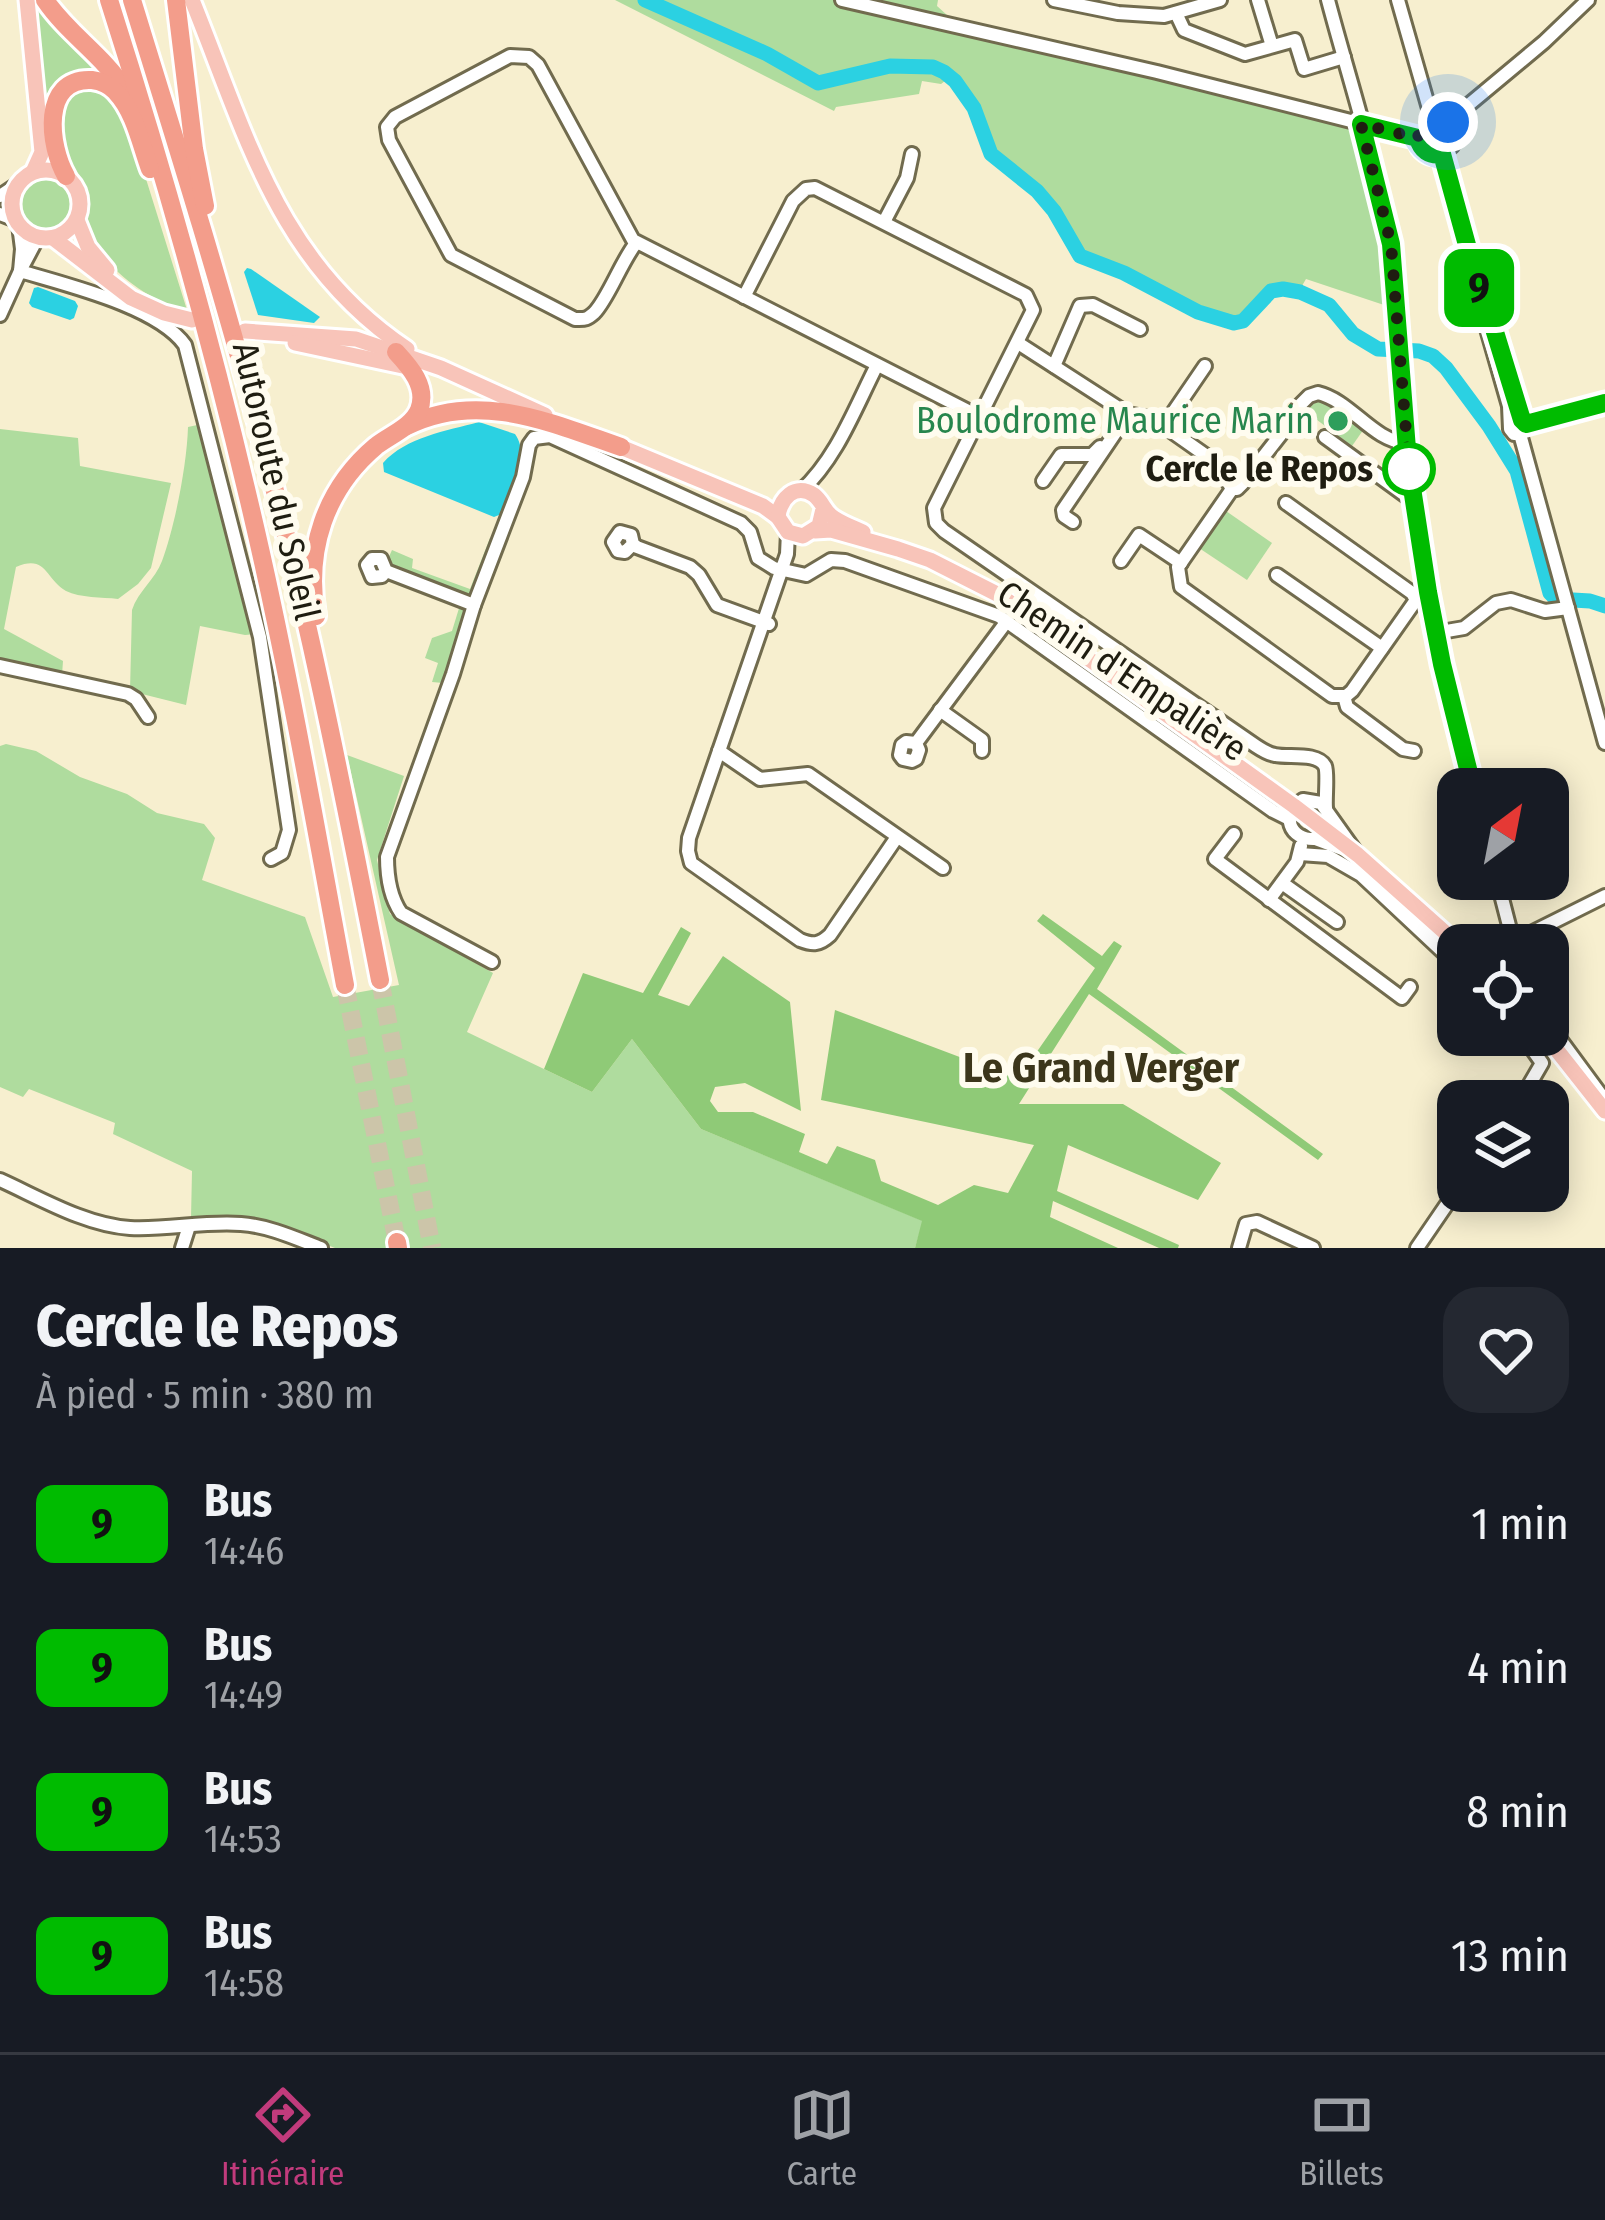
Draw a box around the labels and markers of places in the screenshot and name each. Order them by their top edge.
place label: Boulodrome Maurice Marin [916,399,1314,443]
marker: Boulodrome Maurice Marin [1325,408,1351,434]
marker: Cercle le Repos [1384,444,1434,494]
place label: Cercle le Repos [1145,447,1373,491]

